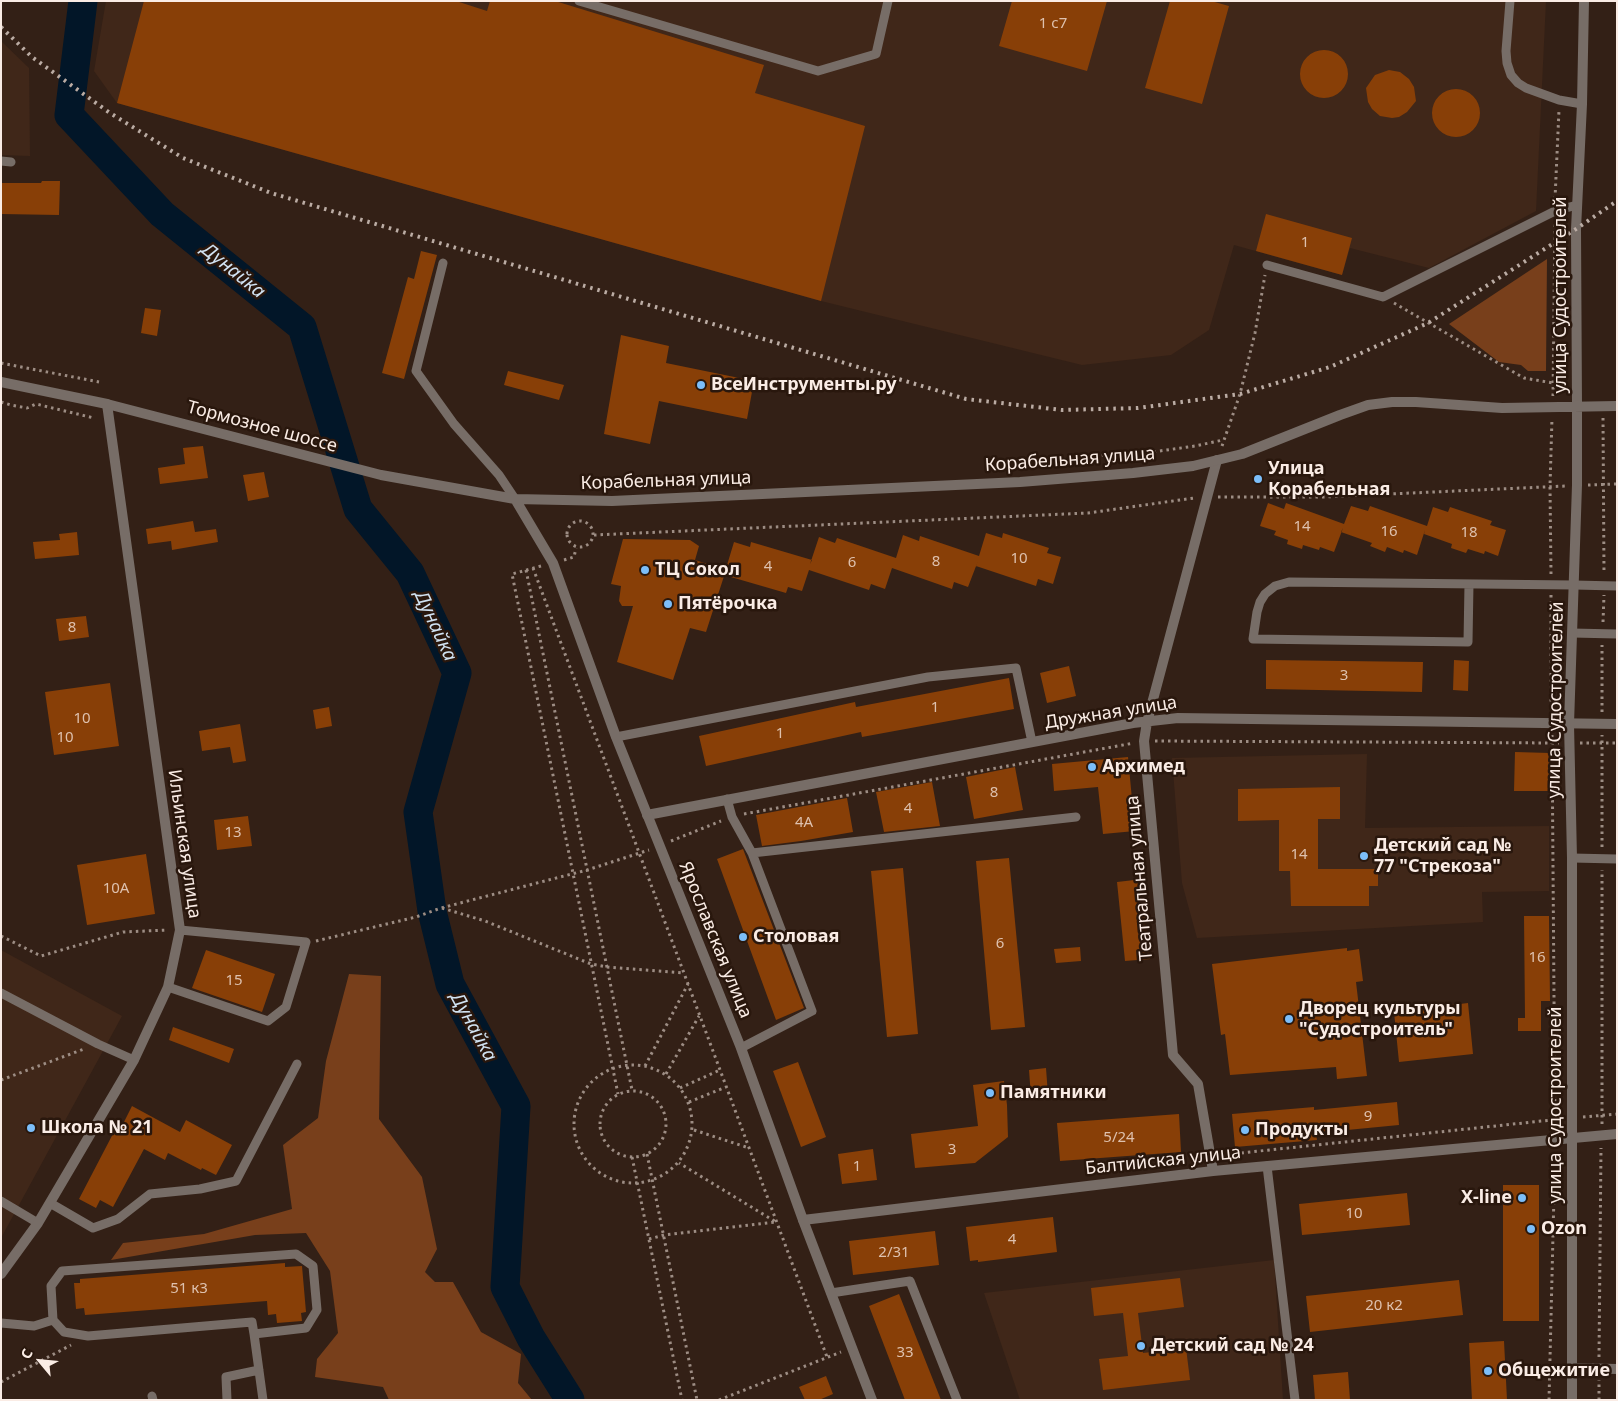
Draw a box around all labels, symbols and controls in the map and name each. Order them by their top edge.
house number: 1 с7 [1039,15,1067,33]
street label: улица Судостроителей [1550,197,1572,393]
house number: 1 [1301,234,1309,252]
water label: Дунайка [197,238,269,304]
place label: ВсеИнструменты.ру [711,374,896,396]
marker: ВсеИнструменты.ру [695,379,707,391]
street label: Тормозное шоссе [185,397,339,457]
street label: Корабельная улица [984,443,1156,477]
place label: Улица Корабельная [1268,458,1390,500]
street label: Корабельная улица [580,467,752,495]
marker: Улица Корабельная [1252,473,1264,485]
house number: 14 [1293,518,1311,536]
house number: 16 [1380,523,1398,541]
house number: 18 [1460,524,1478,542]
house number: 10 [1010,550,1028,568]
house number: 8 [932,553,940,571]
house number: 6 [848,554,856,572]
house number: 4 [764,558,772,576]
place label: ТЦ Сокол [655,559,740,581]
marker: ТЦ Сокол [639,564,651,576]
water label: Дунайка [409,587,461,665]
place label: Пятёрочка [678,593,777,615]
marker: Пятёрочка [662,598,674,610]
street label: улица Судостроителей [1543,601,1569,799]
house number: 8 [68,619,76,637]
house number: 3 [1340,667,1348,685]
street label: Дружная улица [1043,692,1179,734]
house number: 1 [931,699,939,717]
house number: 10 [73,710,91,728]
house number: 1 [776,725,784,743]
house number: 10 [56,729,74,747]
place label: Архимед [1102,756,1185,778]
marker: Архимед [1086,761,1098,773]
street label: Ильинская улица [163,768,205,920]
house number: 8 [990,784,998,802]
street label: Театральная улица [1122,794,1158,962]
house number: 4 [904,800,912,818]
house number: 4А [795,814,813,832]
house number: 13 [224,824,242,842]
place label: Детский сад № 77 "Стрекоза" [1374,835,1511,878]
house number: 14 [1290,846,1308,864]
marker: Детский сад № 77 "Стрекоза" [1358,850,1370,862]
street label: Ярославская улица [674,859,756,1021]
house number: 10А [103,880,129,898]
place label: Столовая [753,926,839,948]
marker: Столовая [737,931,749,943]
house number: 6 [996,935,1004,953]
house number: 16 [1528,949,1546,967]
house number: 15 [225,972,243,990]
water label: Дунайка [445,989,501,1065]
place label: Дворец культуры "Судостроитель" [1299,998,1461,1040]
street label: улица Судостроителей [1545,1007,1567,1203]
marker: Дворец культуры "Судостроитель" [1283,1013,1295,1025]
place label: Памятники [1000,1082,1107,1104]
marker: Памятники [984,1087,996,1099]
house number: 9 [1364,1108,1372,1126]
place label: Школа № 21 [41,1117,153,1139]
place label: Продукты [1255,1119,1348,1141]
marker: Школа № 21 [25,1122,37,1134]
marker: Продукты [1239,1124,1251,1136]
house number: 5/24 [1103,1129,1135,1147]
house number: 3 [948,1141,956,1159]
street label: Балтийская улица [1084,1142,1242,1180]
house number: 1 [853,1158,861,1176]
place label: X-line [1461,1187,1512,1209]
marker: X-line [1516,1192,1528,1204]
house number: 10 [1345,1205,1363,1223]
place label: Ozon [1541,1218,1587,1240]
marker: Ozon [1525,1223,1537,1235]
house number: 4 [1008,1231,1016,1249]
house number: 2/31 [878,1244,910,1262]
house number: 51 к3 [170,1280,208,1298]
house number: 20 к2 [1365,1297,1403,1315]
place label: Детский сад № 24 [1151,1335,1314,1357]
north arrow [15,1336,65,1386]
marker: Детский сад № 24 [1135,1340,1147,1352]
house number: 33 [896,1344,914,1362]
text: С [16,1345,37,1362]
place label: Общежитие [1498,1360,1610,1382]
marker: Общежитие [1482,1365,1494,1377]

